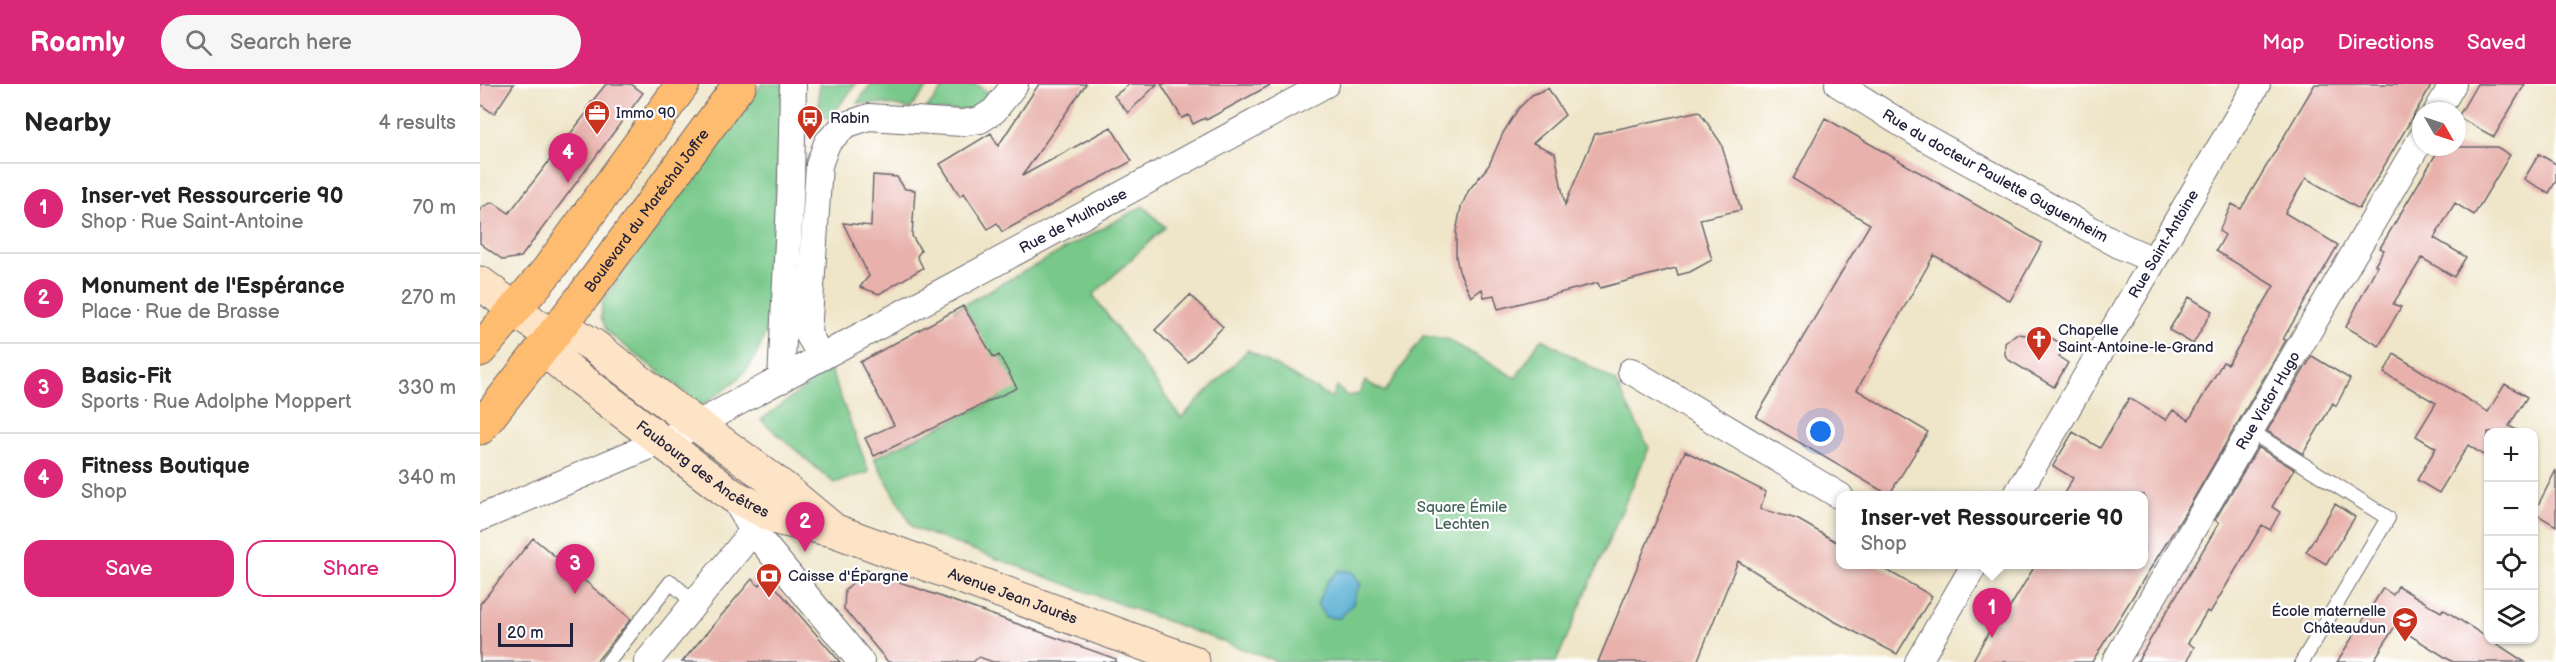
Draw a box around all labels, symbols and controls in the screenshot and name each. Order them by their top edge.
search box [161,15,581,69]
text: Roamly [30,26,125,59]
icon: search [182,26,215,59]
text: Search here [230,29,352,56]
text: Map [2262,30,2305,55]
text: Directions [2338,30,2434,55]
text: Saved [2467,30,2526,55]
office icon: Immo 90 [582,98,612,136]
north arrow [2412,102,2466,156]
bus stop icon: Rabin [795,103,825,141]
place label: Immo 90 [616,104,676,123]
street label: Rue du docteur Paulette Guguenheim [1879,105,2111,247]
text: Nearby [24,108,111,139]
place label: Rabin [830,109,870,128]
text: 4 results [378,111,456,135]
street label: Boulevard du Maréchal Joffre [580,125,714,296]
pin: 4 [548,134,587,183]
text: Inser-vet Ressourcerie 90 [81,183,343,210]
street label: Rue de Mulhouse [1016,184,1131,258]
street label: Rue Saint-Antoine [2125,186,2203,302]
text: 1 [39,196,48,220]
text: 70 m [412,196,456,220]
text: Shop · Rue Saint-Antoine [81,210,303,234]
text: Monument de l'Espérance [81,273,345,300]
text: 2 [38,286,49,310]
text: 270 m [401,286,456,310]
text: Place · Rue de Brasse [81,300,280,324]
place label: Chapelle Saint-Antoine-le-Grand [2058,321,2214,357]
church icon: Chapelle Saint-Antoine-le-Grand [2024,324,2054,362]
street label: Rue Victor Hugo [2232,348,2305,453]
text: Basic-Fit [81,363,172,390]
text: 3 [38,376,49,400]
text: 330 m [398,376,456,400]
text: Sports · Rue Adolphe Moppert [81,390,351,414]
street label: Faubourg des Ancêtres [632,417,773,522]
your location [1806,417,1835,446]
map controls [2484,428,2538,644]
button: + [2484,428,2538,482]
text: Fitness Boutique [81,453,250,480]
text: 4 [38,466,49,490]
text: 340 m [398,466,456,490]
text: Shop [81,480,127,504]
button: − [2484,482,2538,536]
popup [1836,491,2148,569]
park label: Square Émile Lechten [1417,498,1507,534]
pin: 2 [786,502,824,552]
text: Inser-vet Ressourcerie 90 [1861,505,2123,532]
text: Shop [1861,532,1907,556]
button: locate [2484,536,2538,590]
button: Save [24,540,234,597]
button: Share [246,540,456,597]
pin: 3 [556,544,595,594]
bank icon: Caisse d'Épargne [754,561,784,599]
street label: Avenue Jean Jaurès [945,564,1080,629]
place label: Caisse d'Épargne [788,567,908,586]
pin: 1 [1972,588,2012,638]
button: layers [2484,590,2538,644]
place label: École maternelle Châteaudun [2272,602,2386,638]
school or university icon: École maternelle Châteaudun [2390,605,2420,643]
scale bar [498,620,573,648]
text: 20 m [507,624,543,643]

